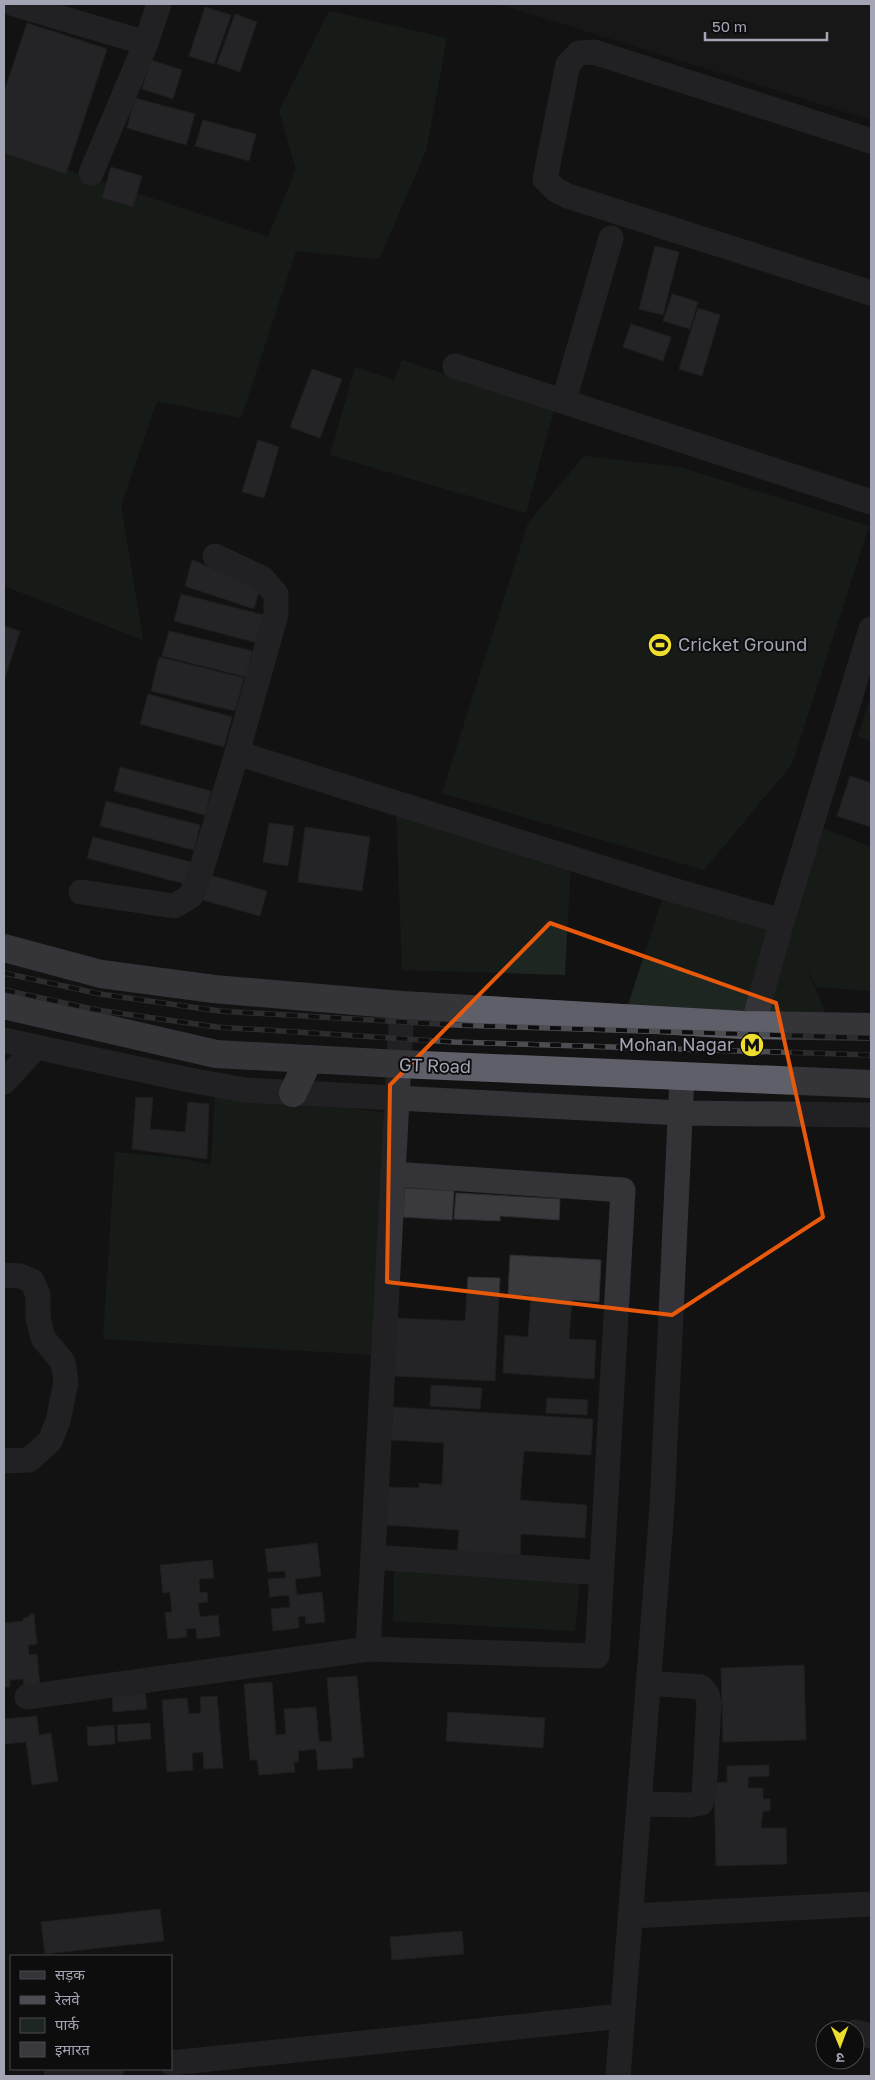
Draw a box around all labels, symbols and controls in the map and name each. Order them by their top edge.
scale bar [705,10,828,42]
text: 50 m [712,17,747,35]
sports icon: Cricket Ground [647,632,673,658]
place label: Cricket Ground [678,633,807,655]
metro station icon: Mohan Nagar [739,1032,765,1058]
place label: Mohan Nagar [619,1033,734,1055]
street label: GT Road [399,1053,471,1077]
legend [10,1955,172,2070]
text: सड़क [55,1965,85,1983]
text: रेलवे [54,1990,80,2008]
text: पार्क [55,2015,79,2033]
north arrow [815,2020,865,2070]
text: इमारत [55,2040,90,2058]
text: उ [835,2050,844,2067]

